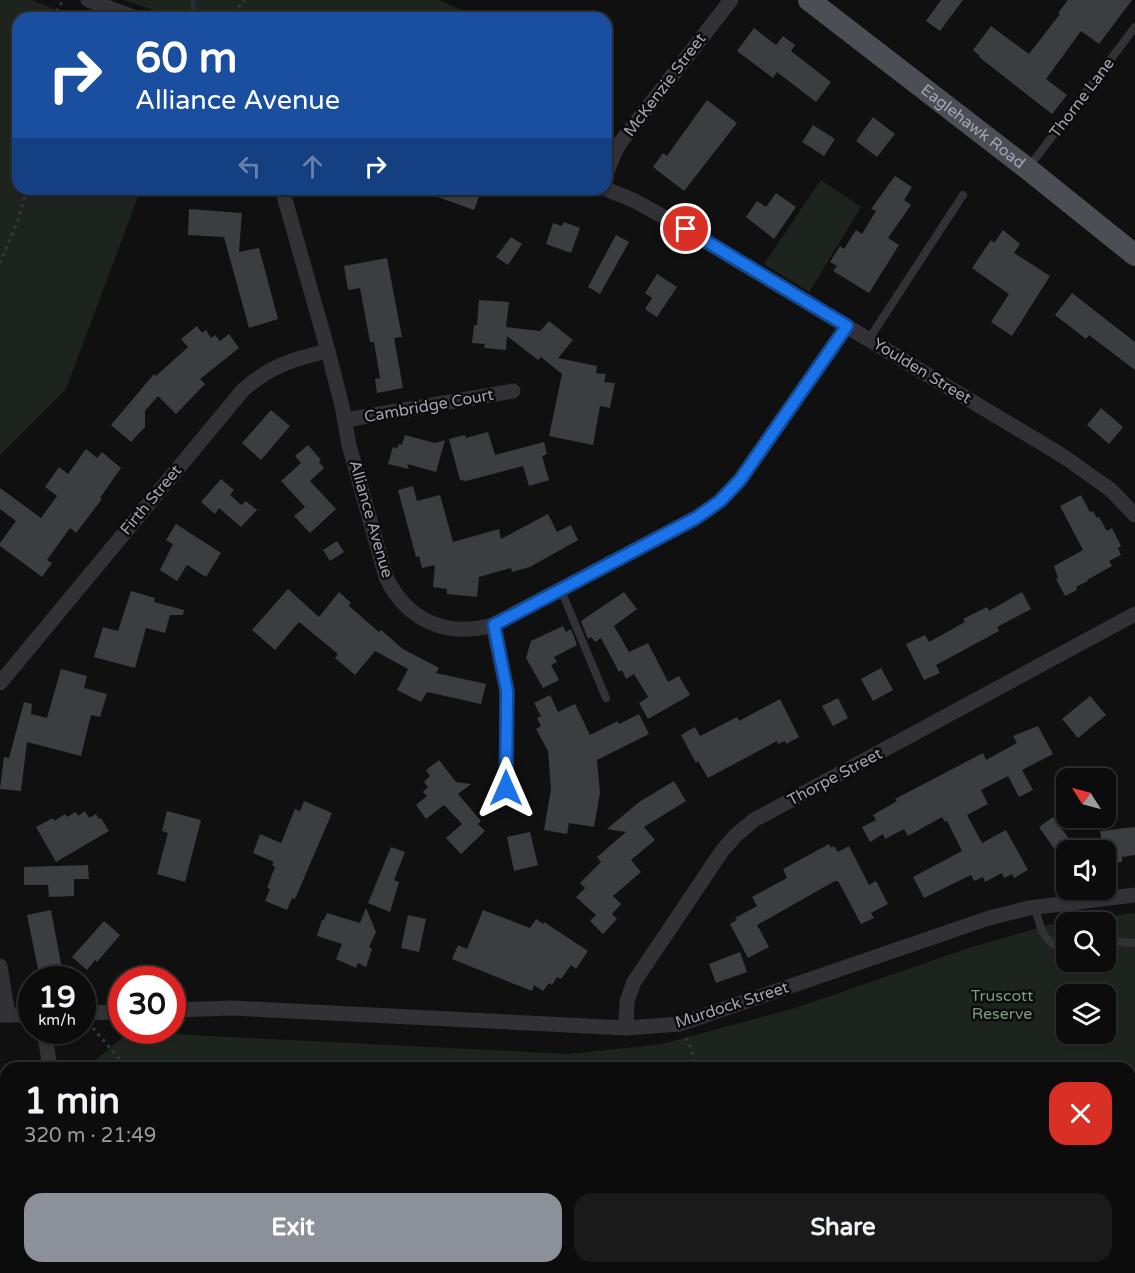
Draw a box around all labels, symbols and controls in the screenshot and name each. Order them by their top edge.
street label: McKenzie Street [620,29,710,141]
text: 60 m [135,33,237,84]
icon: right [36,36,114,114]
street label: Thorne Lane [1045,54,1119,142]
street label: Eaglehawk Road [917,80,1029,173]
text: Alliance Avenue [135,84,340,117]
icon: left [233,150,266,183]
icon: ahead [296,150,329,183]
icon: right [359,150,392,183]
pin [660,203,711,254]
icon: arrive [669,212,702,245]
street label: Youlden Street [869,334,975,408]
street label: Cambridge Court [363,385,495,427]
street label: Alliance Avenue [345,458,397,580]
street label: Firth Street [116,461,186,539]
street label: Thorpe Street [784,744,886,810]
position arrow [474,756,538,820]
north arrow [1056,768,1116,828]
map controls [1056,768,1116,1044]
button: sound [1056,840,1116,900]
button: search [1056,912,1116,972]
speed limit sign: 30 [108,966,186,1044]
street label: Murdock Street [673,977,791,1033]
text: 19 [38,979,76,1016]
button: layers [1056,984,1116,1044]
park label: Truscott Reserve [971,986,1033,1024]
text: km/h [38,1011,76,1029]
text: 1 min [24,1080,120,1123]
button: close [1049,1082,1112,1145]
text: 320 m · 21:49 [24,1124,156,1148]
button: Exit [24,1193,562,1262]
button: Share [574,1193,1112,1262]

